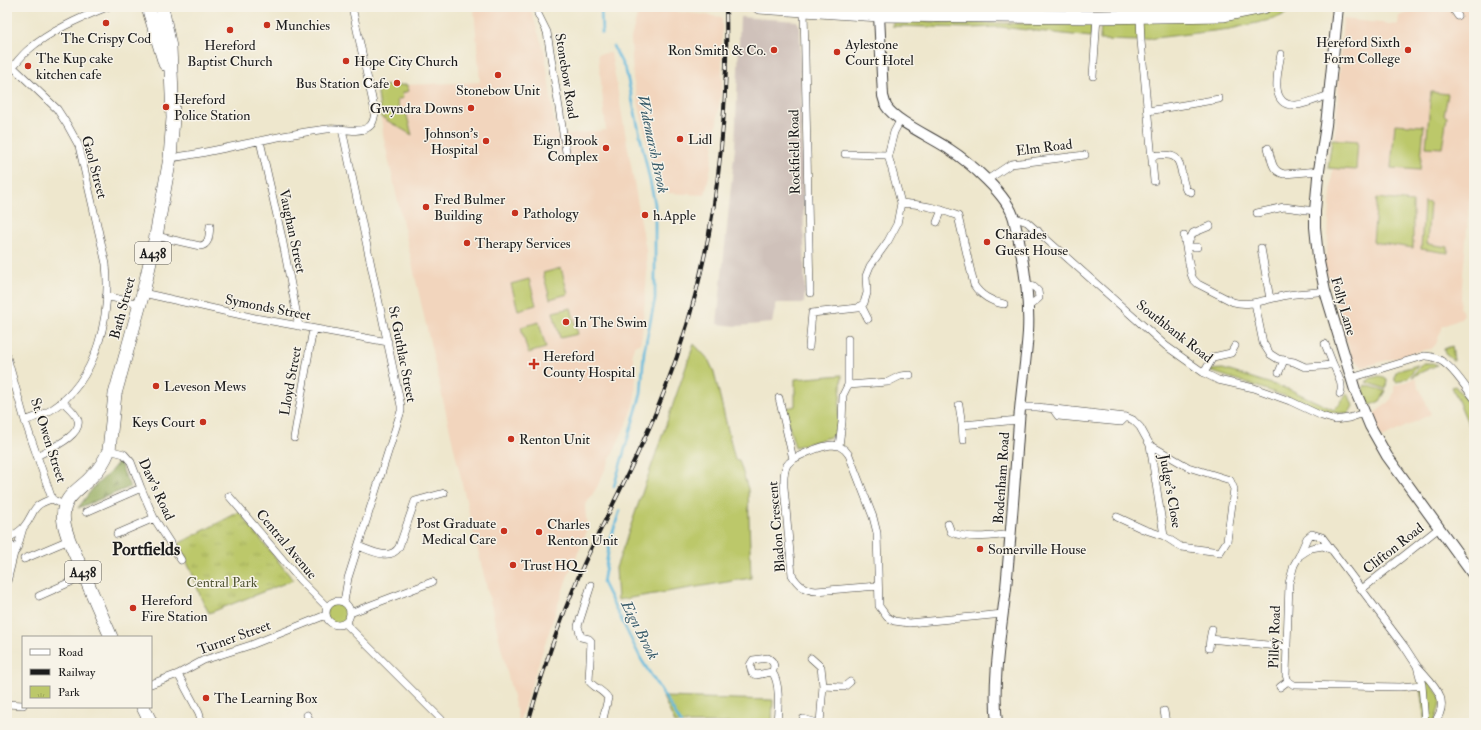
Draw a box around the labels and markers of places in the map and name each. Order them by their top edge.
place label: Munchies [275,17,330,34]
marker: The Crispy Cod [101,18,111,28]
marker: Munchies [262,20,272,30]
marker: Hereford Baptist Church [225,25,235,35]
place label: The Crispy Cod [61,30,151,48]
place label: Hereford Sixth Form College [1316,34,1401,67]
place label: Aylestone Court Hotel [844,36,914,69]
place label: Hereford Baptist Church [187,37,273,71]
place label: Ron Smith & Co. [668,42,766,59]
marker: Ron Smith & Co. [769,45,779,55]
marker: Hereford Sixth Form College [1403,45,1413,55]
marker: Aylestone Court Hotel [832,47,842,57]
place label: The Kup cake kitchen cafe [36,50,113,83]
place label: Hope City Church [354,53,459,71]
marker: Hope City Church [341,56,351,66]
marker: The Kup cake kitchen cafe [23,61,33,71]
marker: Stonebow Unit [493,70,503,80]
place label: Bus Station Cafe [295,75,389,92]
marker: Bus Station Cafe [392,78,402,88]
place label: Stonebow Unit [456,82,540,99]
place label: Hereford Police Station [174,91,250,124]
place label: Gwyndra Downs [370,100,463,118]
marker: Hereford Police Station [161,102,171,112]
marker: Gwyndra Downs [466,103,476,113]
place label: Johnson's Hospital [423,125,478,159]
place label: Lidl [688,131,713,148]
place label: Eign Brook Complex [533,132,599,166]
marker: Lidl [675,134,685,144]
marker: Johnson's Hospital [481,136,491,146]
marker: Eign Brook Complex [601,143,611,153]
place label: Fred Bulmer Building [434,191,506,224]
marker: Fred Bulmer Building [421,202,431,212]
place label: Pathology [523,205,579,223]
place label: h.Apple [653,207,696,225]
marker: Pathology [510,208,520,218]
marker: h.Apple [640,210,650,220]
place label: Charades Guest House [995,226,1068,259]
place label: Therapy Services [475,235,571,253]
marker: Charades Guest House [982,237,992,247]
marker: Therapy Services [462,238,472,248]
place label: In The Swim [574,314,647,331]
marker: In The Swim [561,317,571,327]
place label: Hereford County Hospital [543,348,636,382]
marker: Hereford County Hospital [528,358,540,370]
place label: Leveson Mews [164,378,246,395]
marker: Leveson Mews [151,381,161,391]
place label: Keys Court [132,414,195,432]
marker: Keys Court [198,417,208,427]
place label: Renton Unit [519,431,591,448]
marker: Renton Unit [506,434,516,444]
place label: Post Graduate Medical Care [416,515,496,548]
place label: Charles Renton Unit [547,516,619,549]
marker: Post Graduate Medical Care [499,526,509,536]
marker: Charles Renton Unit [534,527,544,537]
place label: Somerville House [988,541,1086,558]
marker: Somerville House [975,544,985,554]
place label: Trust HQ [521,557,587,574]
marker: Trust HQ [508,560,518,570]
place label: Hereford Fire Station [141,592,208,625]
marker: Hereford Fire Station [128,603,138,613]
place label: The Learning Box [214,690,318,707]
marker: The Learning Box [201,693,211,703]

